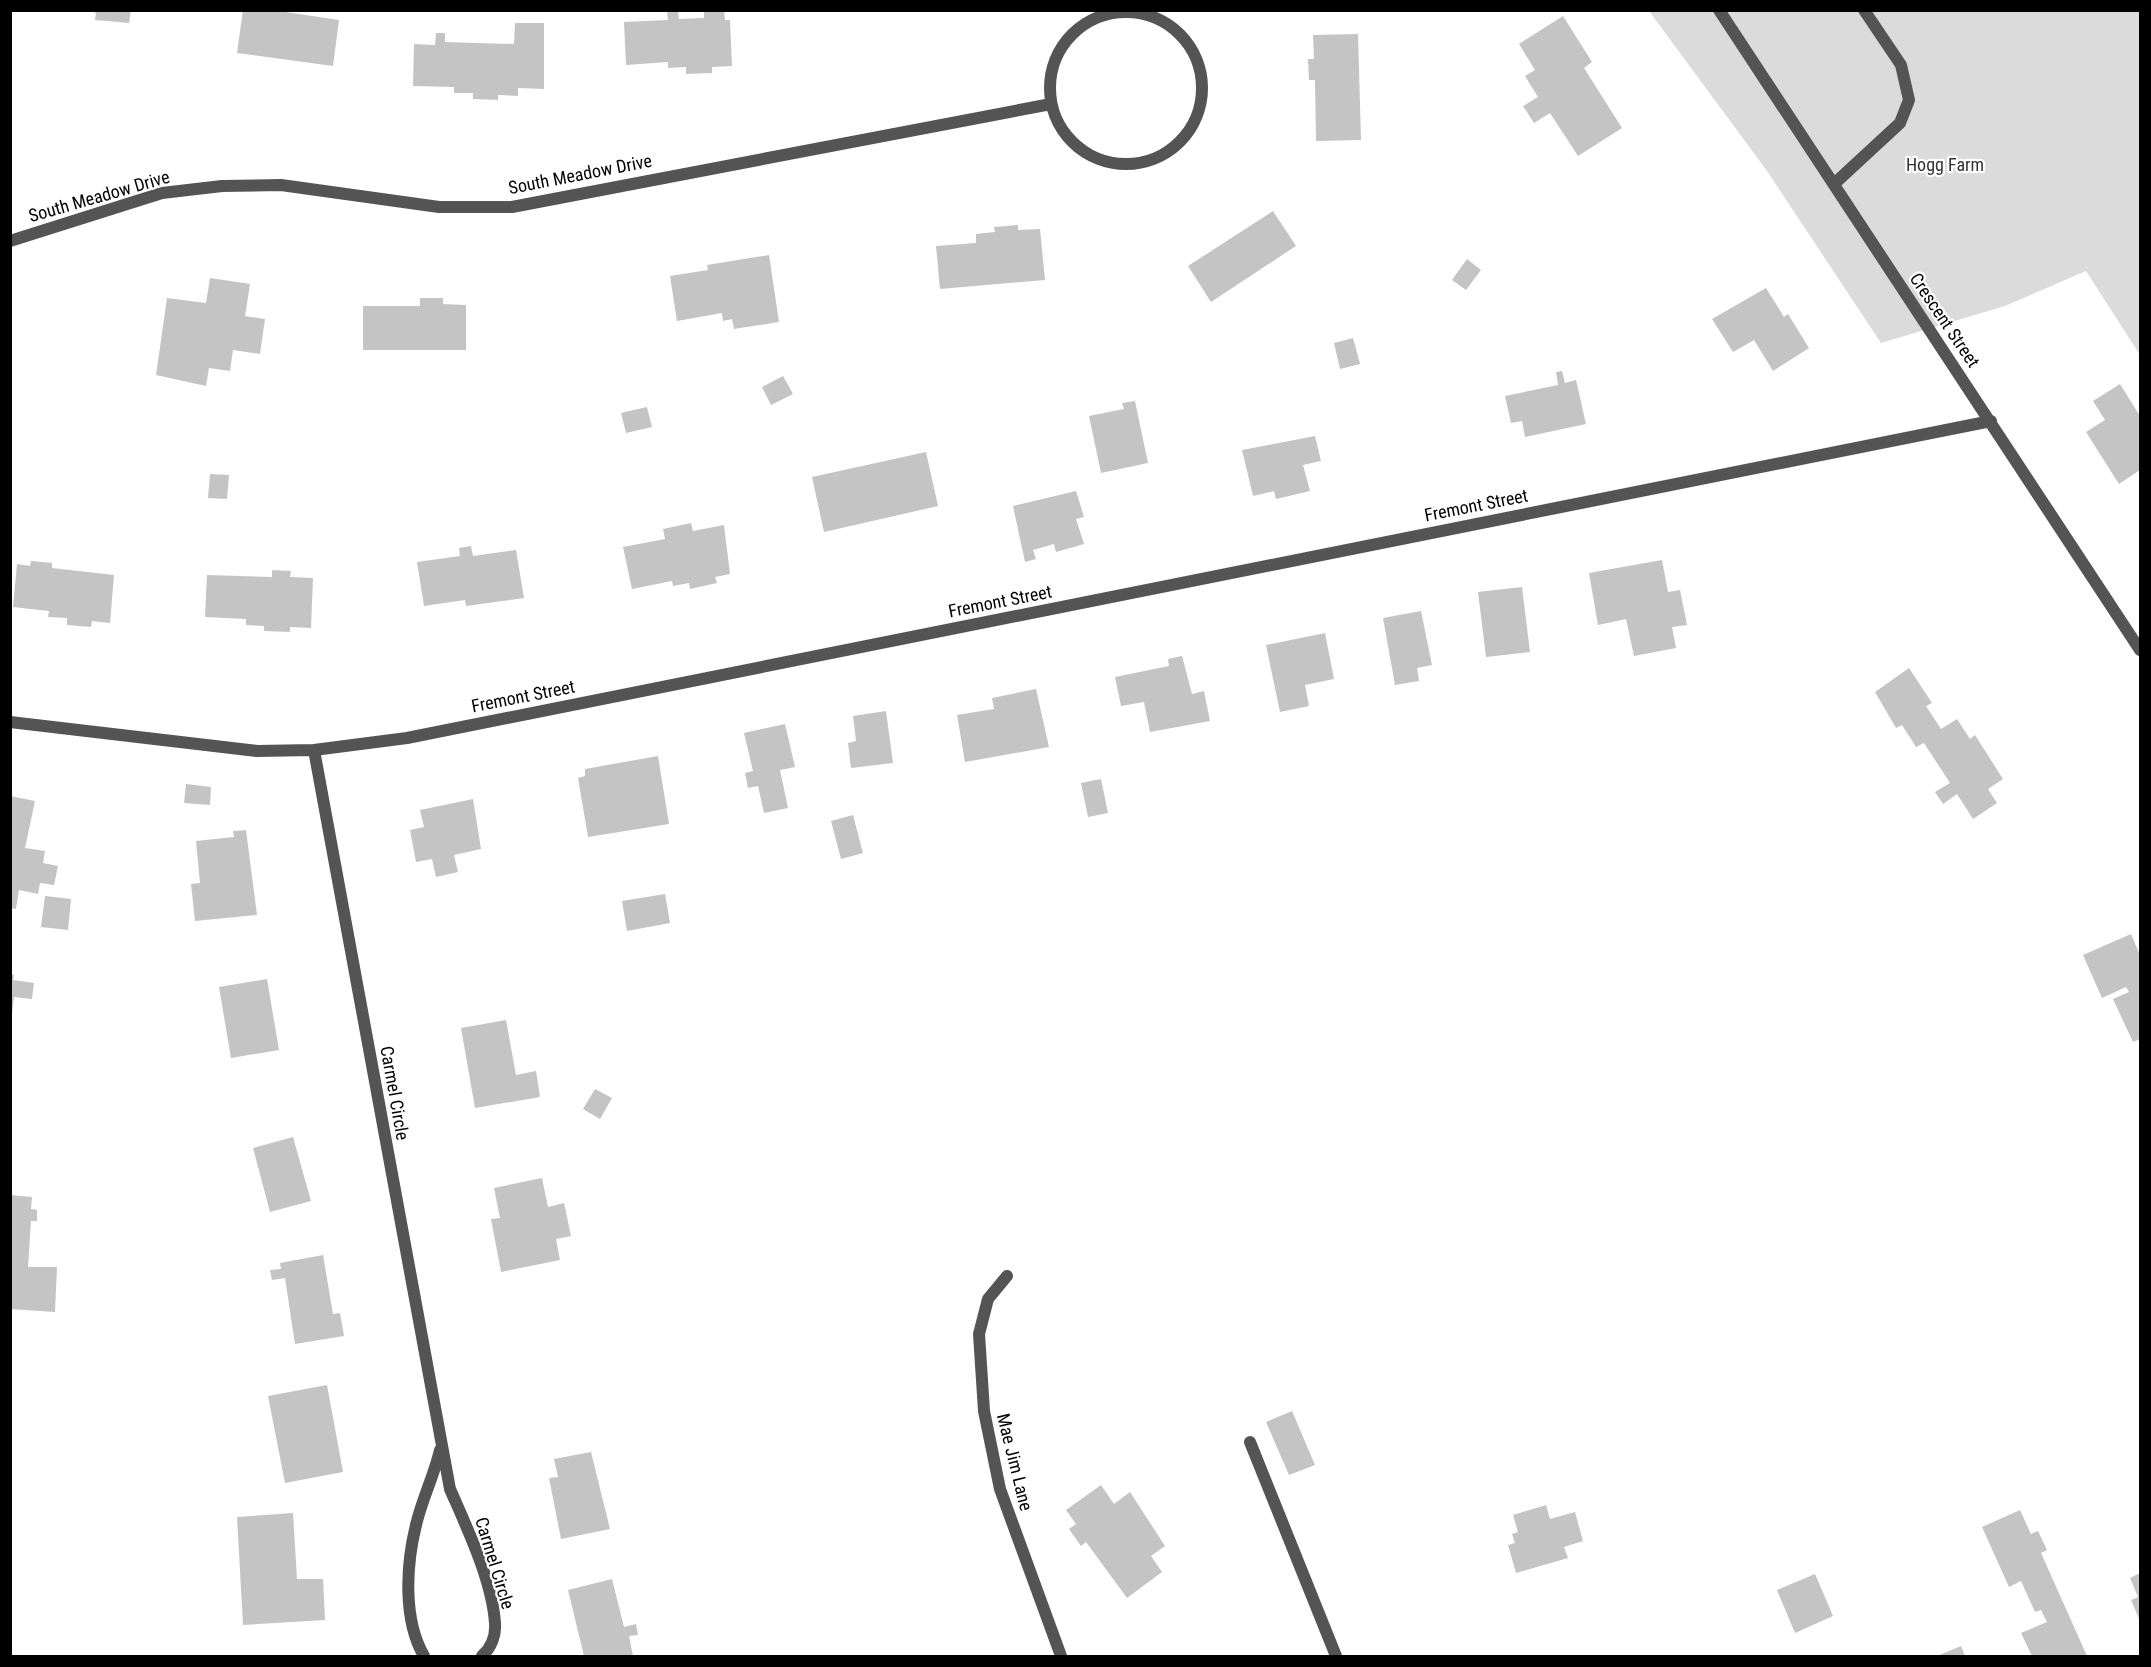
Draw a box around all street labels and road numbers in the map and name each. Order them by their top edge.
street label: South Meadow Drive [507,150,653,198]
street label: South Meadow Drive [26,166,172,226]
street label: Crescent Street [1906,269,1984,371]
street label: Fremont Street [1422,485,1530,525]
street label: Fremont Street [946,581,1054,621]
street label: Fremont Street [469,676,577,716]
street label: Carmel Circle [376,1044,414,1142]
street label: Mae Jim Lane [993,1411,1037,1513]
street label: Carmel Circle [471,1514,519,1612]

